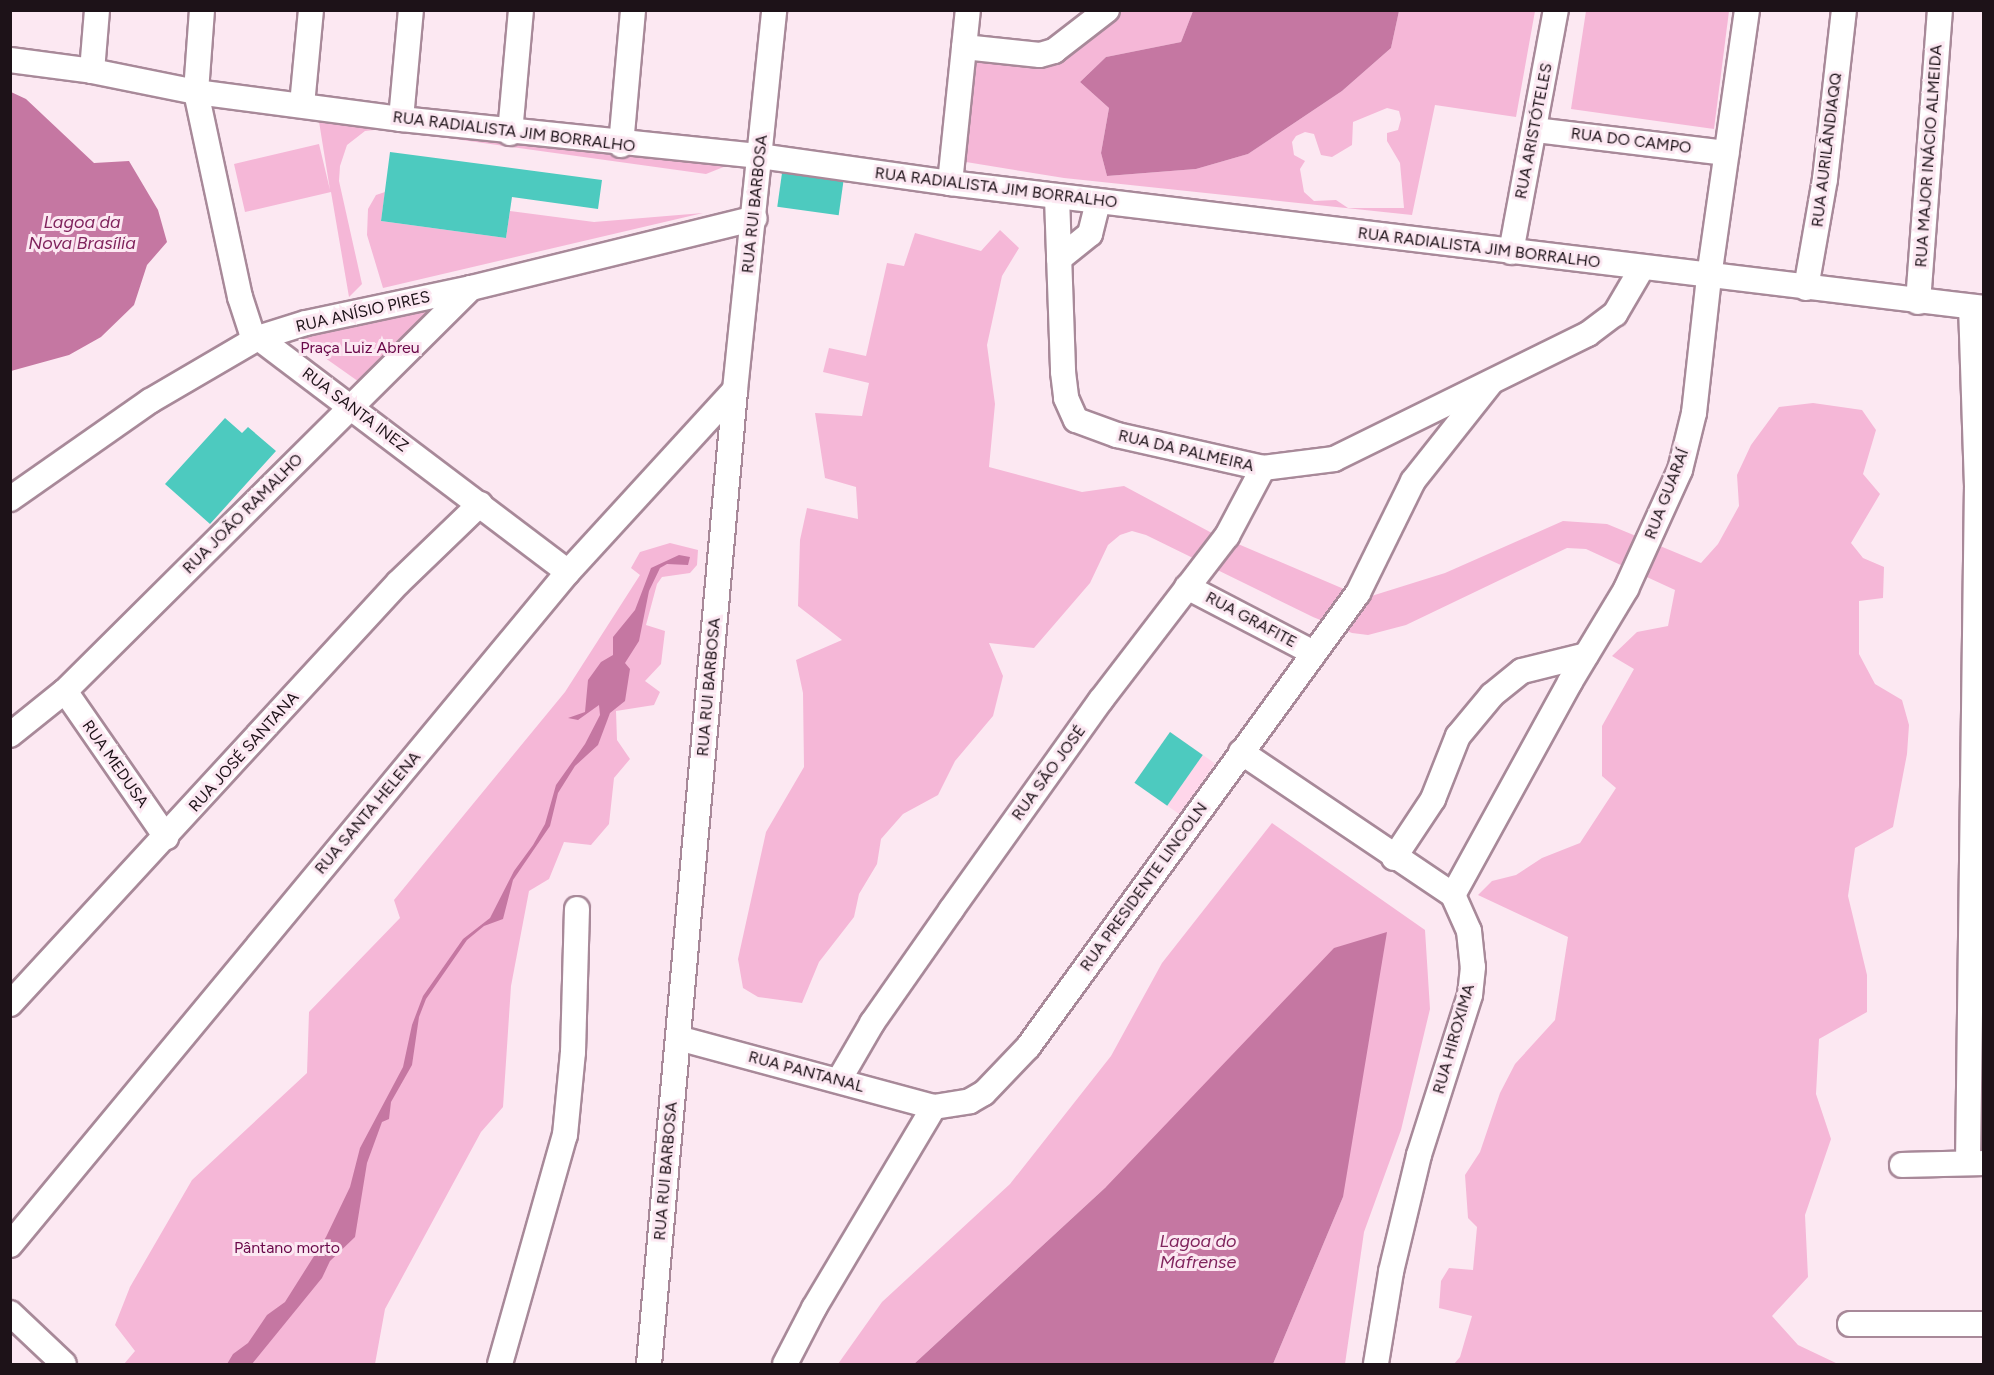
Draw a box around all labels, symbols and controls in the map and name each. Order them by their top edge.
street label: RUA MAJOR INÁCIO ALMEIDA [1912,44,1946,268]
street label: RUA ARISTÓTELES [1511,61,1557,201]
street label: RUA AURILÂNDIAQQ [1808,72,1846,228]
street label: RUA RADIALISTA JIM BORRALHO [392,108,636,156]
street label: RUA DO CAMPO [1570,124,1692,158]
street label: RUA RUI BARBOSA [738,134,772,274]
street label: RUA RADIALISTA JIM BORRALHO [874,164,1118,212]
water label: Lagoa da Nova Brasília [28,212,136,254]
street label: RUA RADIALISTA JIM BORRALHO [1357,224,1601,272]
street label: RUA ANÍSIO PIRES [294,287,432,337]
park label: Praça Luiz Abreu [300,338,420,358]
street label: RUA SANTA INEZ [298,364,412,456]
street label: RUA DA PALMEIRA [1116,426,1256,476]
street label: RUA GUARAÍ [1641,446,1693,542]
street label: RUA JOÃO RAMALHO [179,450,307,578]
street label: RUA GRAFITE [1202,588,1300,652]
street label: RUA RUI BARBOSA [693,617,725,757]
street label: RUA JOSÉ SANTANA [185,688,303,816]
street label: RUA MEDUSA [78,717,152,811]
street label: RUA SÃO JOSÉ [1008,722,1090,824]
street label: RUA SANTA HELENA [311,748,425,878]
street label: RUA PRESIDENTE LINCOLN [1076,799,1212,975]
street label: RUA HIROXIMA [1429,982,1479,1096]
street label: RUA PANTANAL [746,1047,866,1097]
street label: RUA RUI BARBOSA [650,1101,682,1241]
water label: Lagoa do Mafrense [1160,1231,1236,1274]
park label: Pântano morto [234,1238,340,1258]

